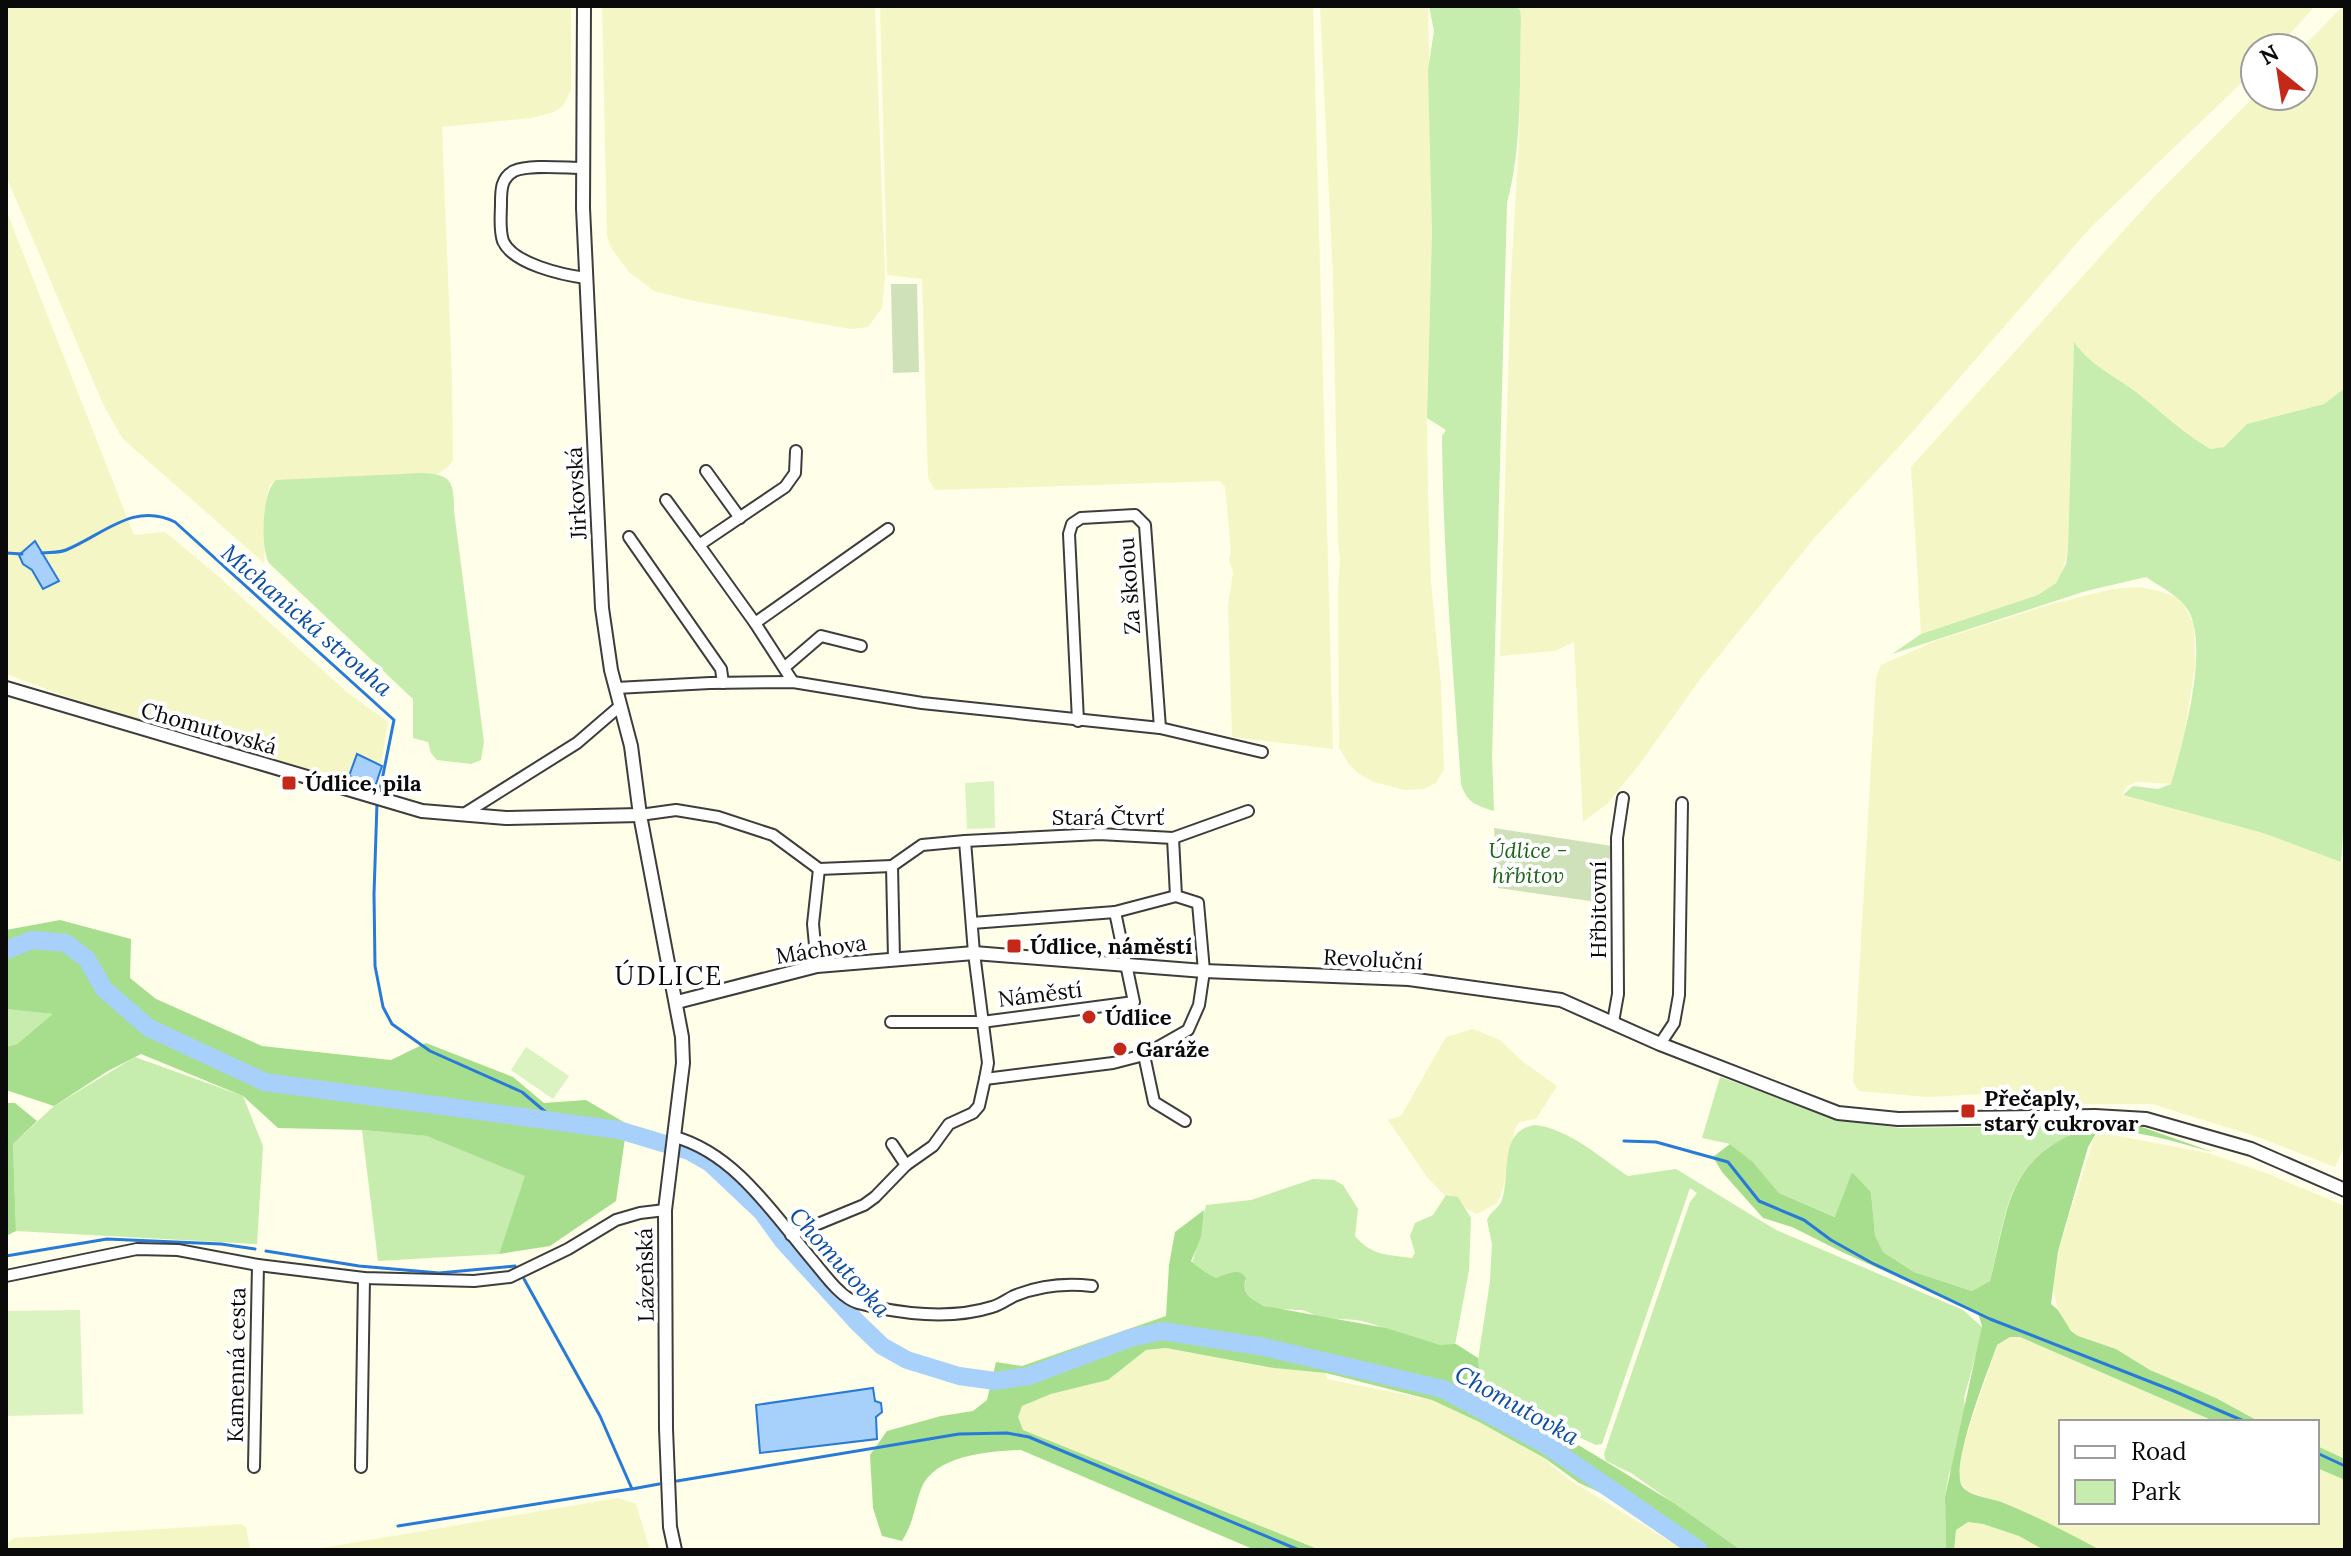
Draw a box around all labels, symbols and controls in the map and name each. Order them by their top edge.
north arrow [2239,32,2319,112]
text: N [2255,38,2283,71]
street label: Jirkovská [560,446,592,541]
water label: Michanická strouha [215,537,400,703]
street label: Za školou [1112,537,1146,635]
street label: Chomutovská [138,695,280,761]
place label: Údlice, pila [305,769,422,797]
marker: Údlice, pila [280,774,298,792]
street label: Stará Čtvrť [1052,803,1165,831]
park label: Údlice - hřbitov [1489,836,1567,889]
street label: Hřbitovní [1584,861,1612,959]
street label: Máchova [774,928,868,970]
place label: Údlice, náměstí [1030,932,1192,960]
marker: Údlice, náměstí [1005,937,1023,955]
street label: Revoluční [1322,942,1424,976]
district label: ÚDLICE [615,959,723,992]
street label: Náměstí [996,975,1084,1013]
place label: Údlice [1105,1003,1172,1031]
marker: Údlice [1080,1008,1098,1026]
place label: Garáže [1136,1035,1209,1063]
marker: Garáže [1111,1040,1129,1058]
place label: Přečaply, starý cukrovar [1984,1084,2139,1137]
marker: Přečaply, starý cukrovar [1959,1102,1977,1120]
water label: Chomutovka [782,1201,898,1324]
street label: Lázeňská [630,1228,660,1322]
street label: Kamenná cesta [221,1287,251,1443]
water label: Chomutovka [1449,1358,1585,1452]
legend [2059,1420,2319,1524]
text: Road [2131,1436,2187,1467]
text: Park [2131,1476,2181,1507]

